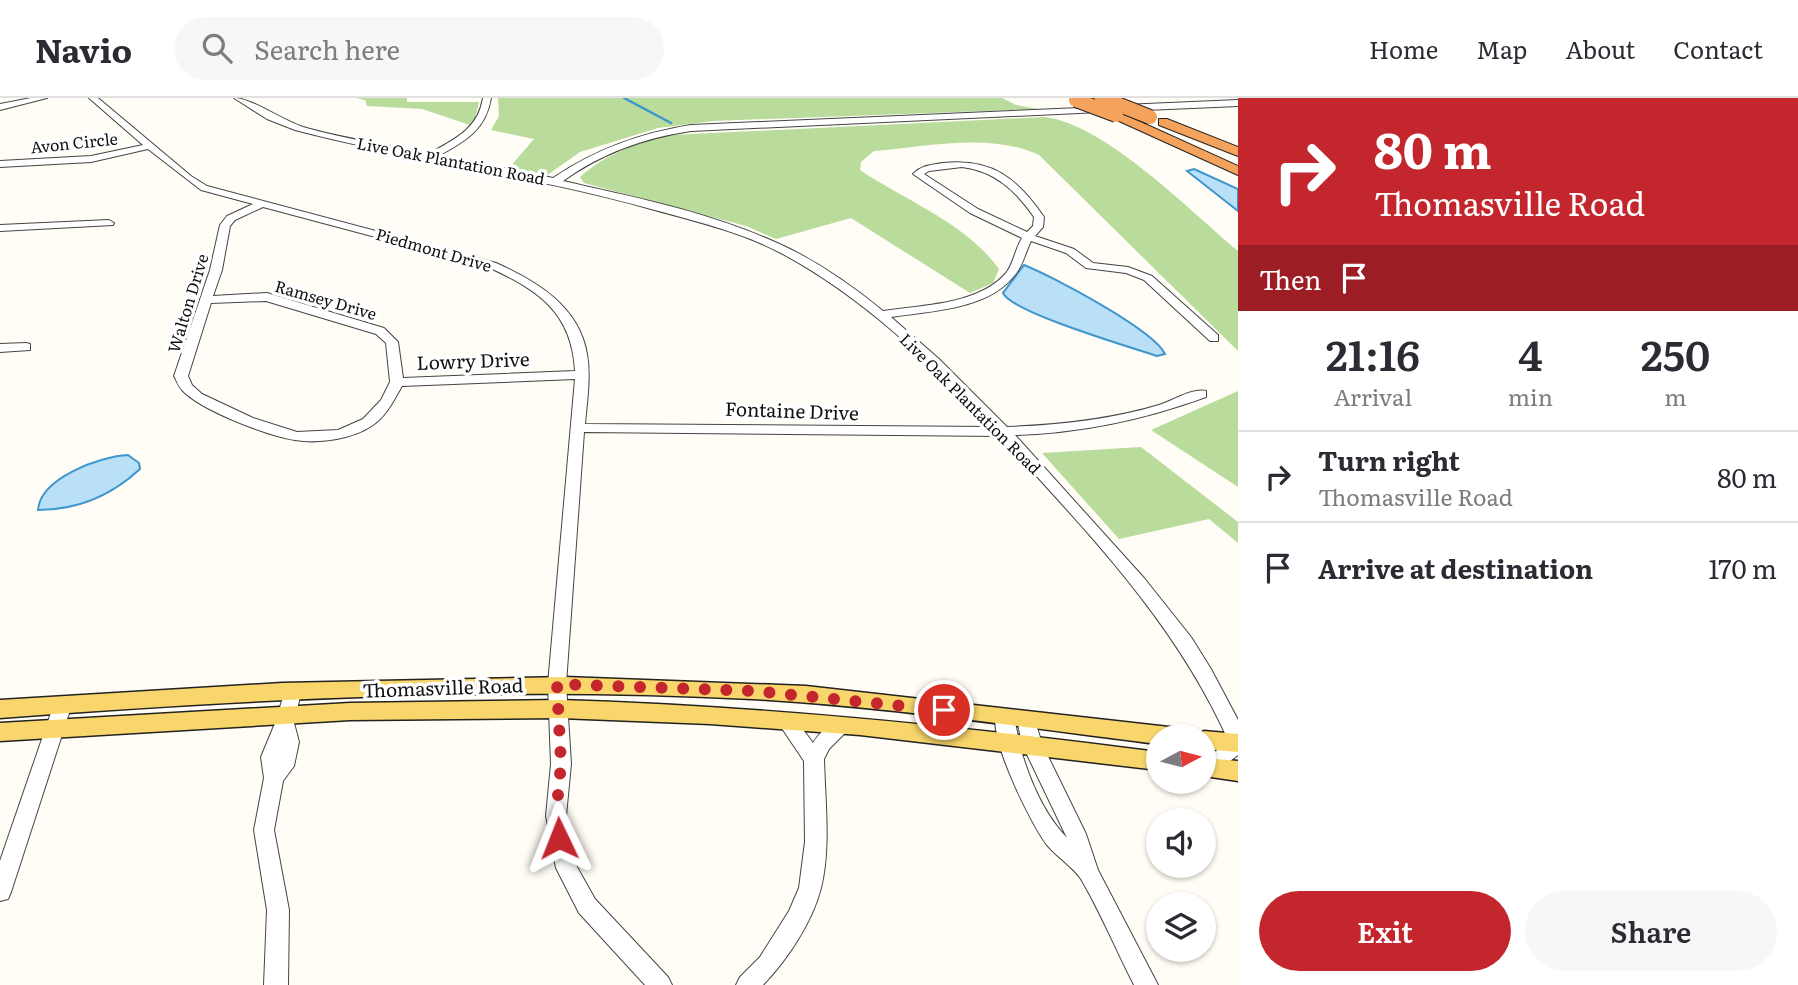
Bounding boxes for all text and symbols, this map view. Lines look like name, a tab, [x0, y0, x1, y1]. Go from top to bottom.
search box	[174, 17, 664, 80]
text: Navio	[35, 24, 132, 73]
icon: search	[198, 29, 236, 67]
text: Search here	[254, 29, 400, 68]
text: Home	[1369, 31, 1438, 66]
text: Map	[1476, 31, 1527, 66]
text: About	[1565, 31, 1635, 66]
text: Contact	[1673, 31, 1763, 66]
text: 80 m	[1374, 111, 1492, 184]
street label: Avon Circle	[29, 125, 119, 159]
icon: right	[1259, 126, 1350, 217]
street label: Live Oak Plantation Road	[355, 130, 547, 190]
text: Thomasville Road	[1374, 178, 1645, 226]
street label: Piedmont Drive	[373, 221, 495, 277]
street label: Walton Drive	[161, 250, 213, 356]
text: Then	[1259, 259, 1321, 298]
icon: arrive	[1335, 259, 1373, 297]
street label: Ramsey Drive	[272, 273, 380, 325]
text: 21:16	[1326, 322, 1420, 384]
text: 4	[1518, 322, 1543, 384]
text: 250	[1641, 322, 1710, 384]
street label: Live Oak Plantation Road	[895, 327, 1047, 479]
street label: Lowry Drive	[416, 344, 530, 376]
text: Arrival	[1334, 379, 1412, 413]
text: min	[1508, 379, 1553, 413]
text: m	[1664, 379, 1687, 413]
street label: Fontaine Drive	[725, 394, 860, 426]
text: Turn right	[1318, 440, 1460, 479]
text: 80 m	[1717, 457, 1777, 496]
icon: right	[1259, 458, 1297, 496]
text: Thomasville Road	[1318, 479, 1513, 513]
text: Arrive at destination	[1318, 548, 1593, 587]
text: 170 m	[1709, 548, 1777, 587]
icon: arrive	[1259, 549, 1297, 587]
street label: Thomasville Road	[362, 670, 524, 704]
pin	[914, 680, 974, 740]
icon: arrive	[925, 691, 963, 729]
north arrow	[1146, 724, 1216, 794]
map controls	[1146, 724, 1216, 962]
position arrow	[522, 801, 596, 875]
button: sound	[1146, 808, 1216, 878]
button: Exit	[1259, 891, 1511, 971]
button: Share	[1525, 891, 1777, 971]
button: layers	[1146, 892, 1216, 962]

